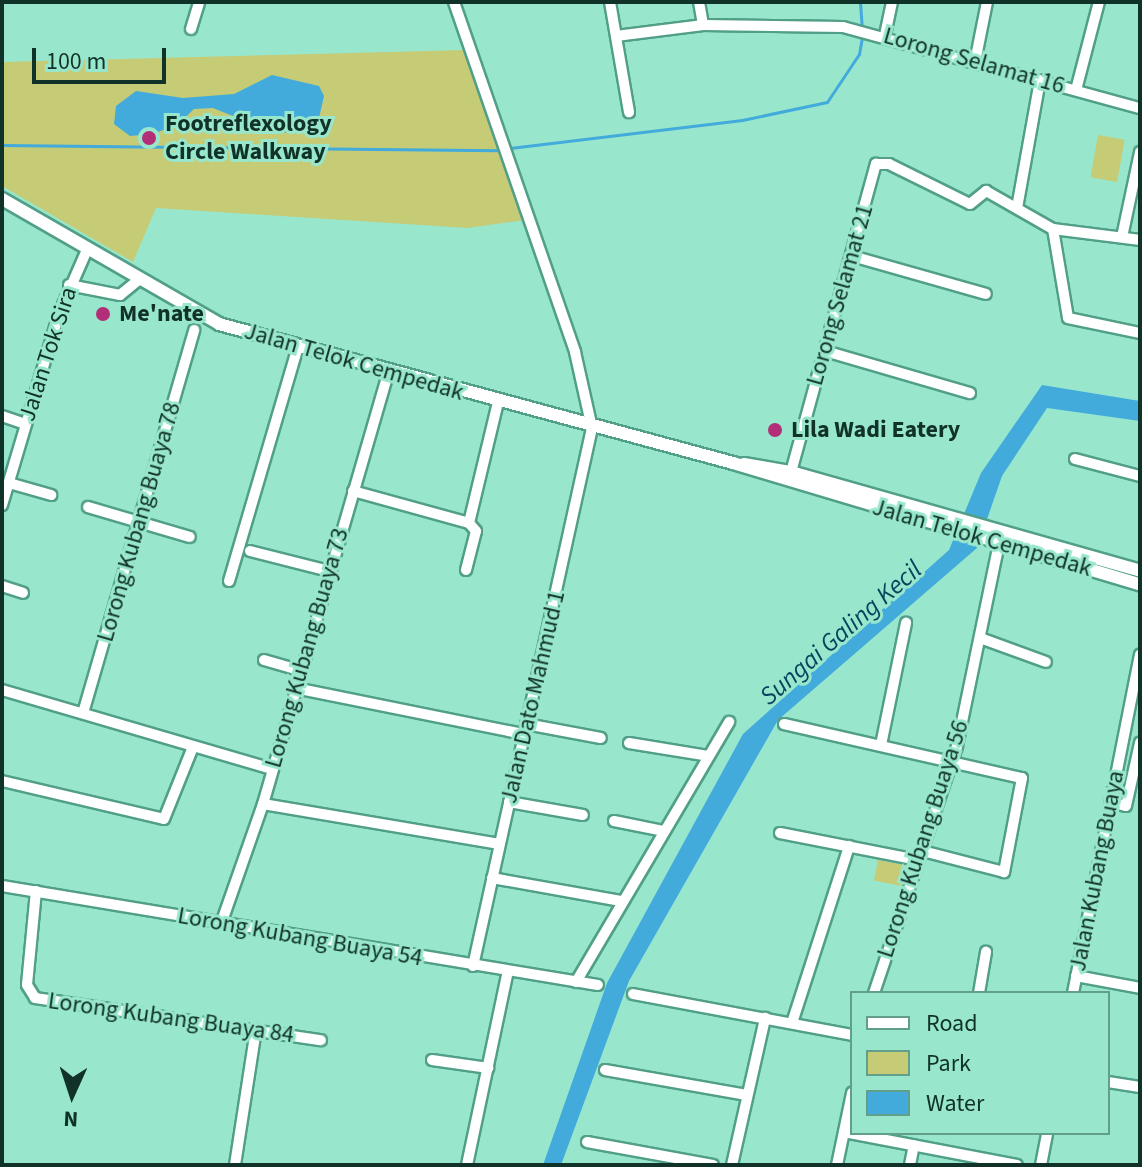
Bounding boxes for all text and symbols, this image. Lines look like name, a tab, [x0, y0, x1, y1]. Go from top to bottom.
street label: Lorong Selamat 16	[880, 21, 1068, 101]
scale bar	[36, 32, 170, 82]
text: 100 m	[46, 44, 106, 79]
place label: Footreflexology Circle Walkway	[165, 110, 332, 166]
marker: Footreflexology Circle Walkway	[140, 129, 158, 147]
street label: Lorong Selamat 21	[800, 201, 880, 389]
street label: Jalan Tok Sira	[13, 283, 83, 425]
place label: Me'nate	[119, 300, 204, 328]
marker: Me'nate	[94, 305, 112, 323]
street label: Jalan Telok Cempedak	[241, 317, 467, 407]
street label: Lorong Kubang Buaya 78	[91, 399, 187, 645]
place label: Lila Wadi Eatery	[791, 416, 960, 444]
marker: Lila Wadi Eatery	[766, 421, 784, 439]
street label: Jalan Telok Cempedak	[869, 493, 1095, 583]
street label: Lorong Kubang Buaya 73	[259, 525, 355, 771]
water label: Sungai Galing Kecil	[754, 554, 928, 712]
street label: Jalan Dato Mahmud 1	[495, 588, 571, 806]
street label: Lorong Kubang Buaya 56	[871, 717, 975, 961]
street label: Jalan Kubang Buaya	[1063, 768, 1131, 974]
street label: Lorong Kubang Buaya 54	[175, 901, 425, 973]
street label: Lorong Kubang Buaya 84	[46, 986, 296, 1050]
legend	[850, 991, 1110, 1135]
text: Road	[926, 1006, 978, 1041]
text: Park	[926, 1046, 971, 1081]
north arrow	[32, 1055, 112, 1135]
text: Water	[926, 1086, 984, 1121]
text: N	[63, 1103, 79, 1135]

